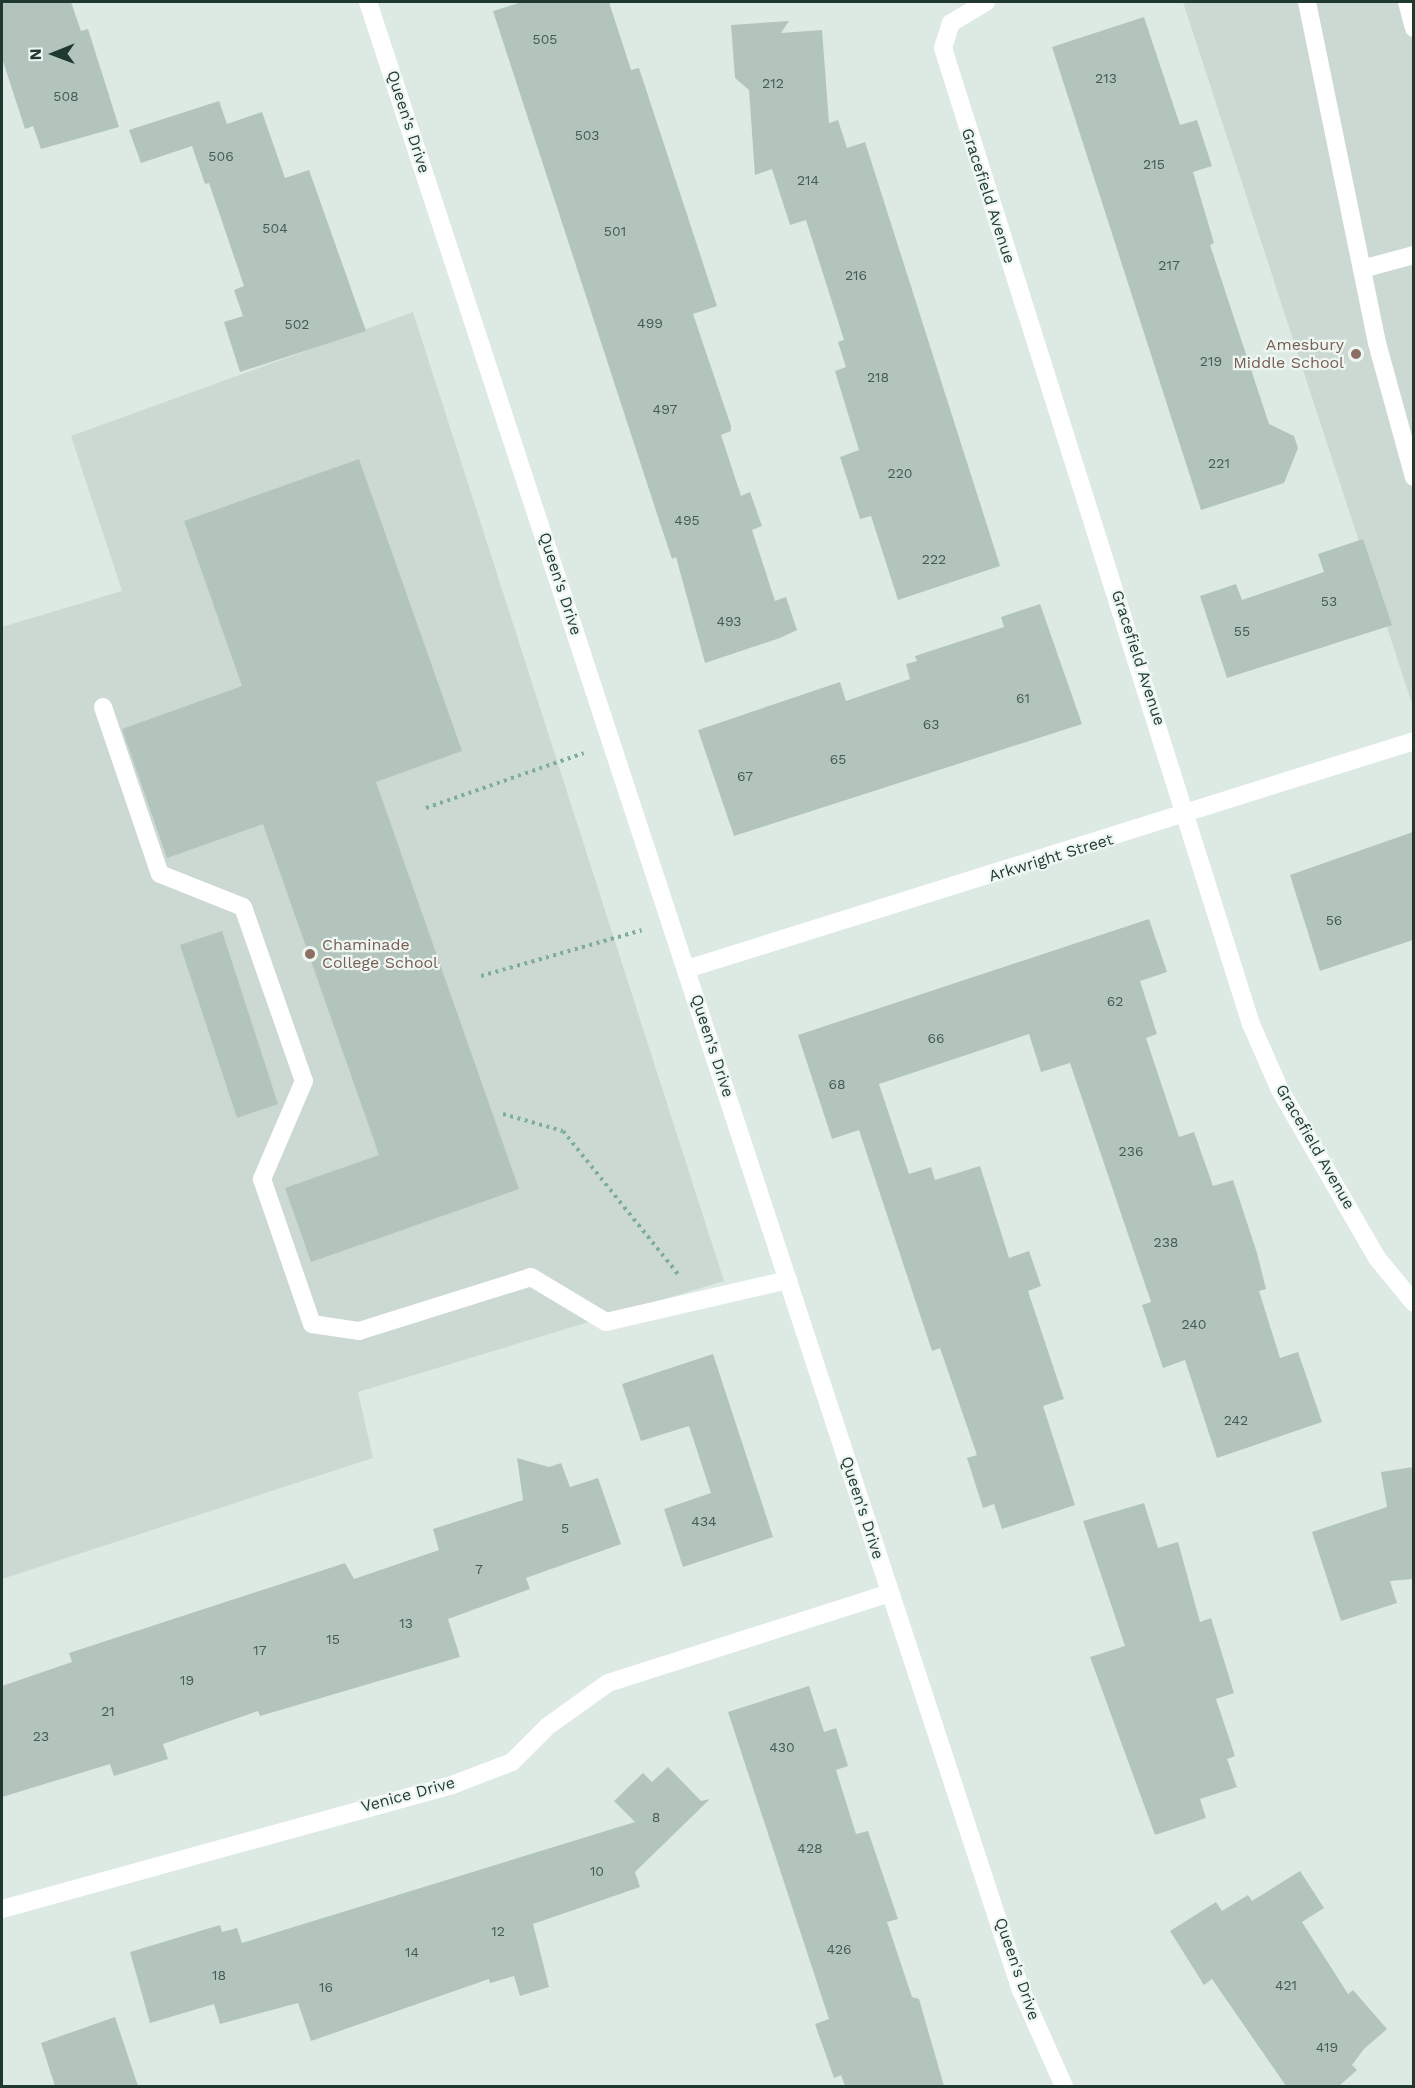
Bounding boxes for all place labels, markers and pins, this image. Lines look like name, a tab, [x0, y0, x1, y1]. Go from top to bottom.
place label: Amesbury Middle School	[1233, 335, 1344, 373]
marker: Amesbury Middle School	[1349, 347, 1363, 361]
place label: Chaminade College School	[322, 935, 438, 973]
marker: Chaminade College School	[303, 947, 317, 961]

